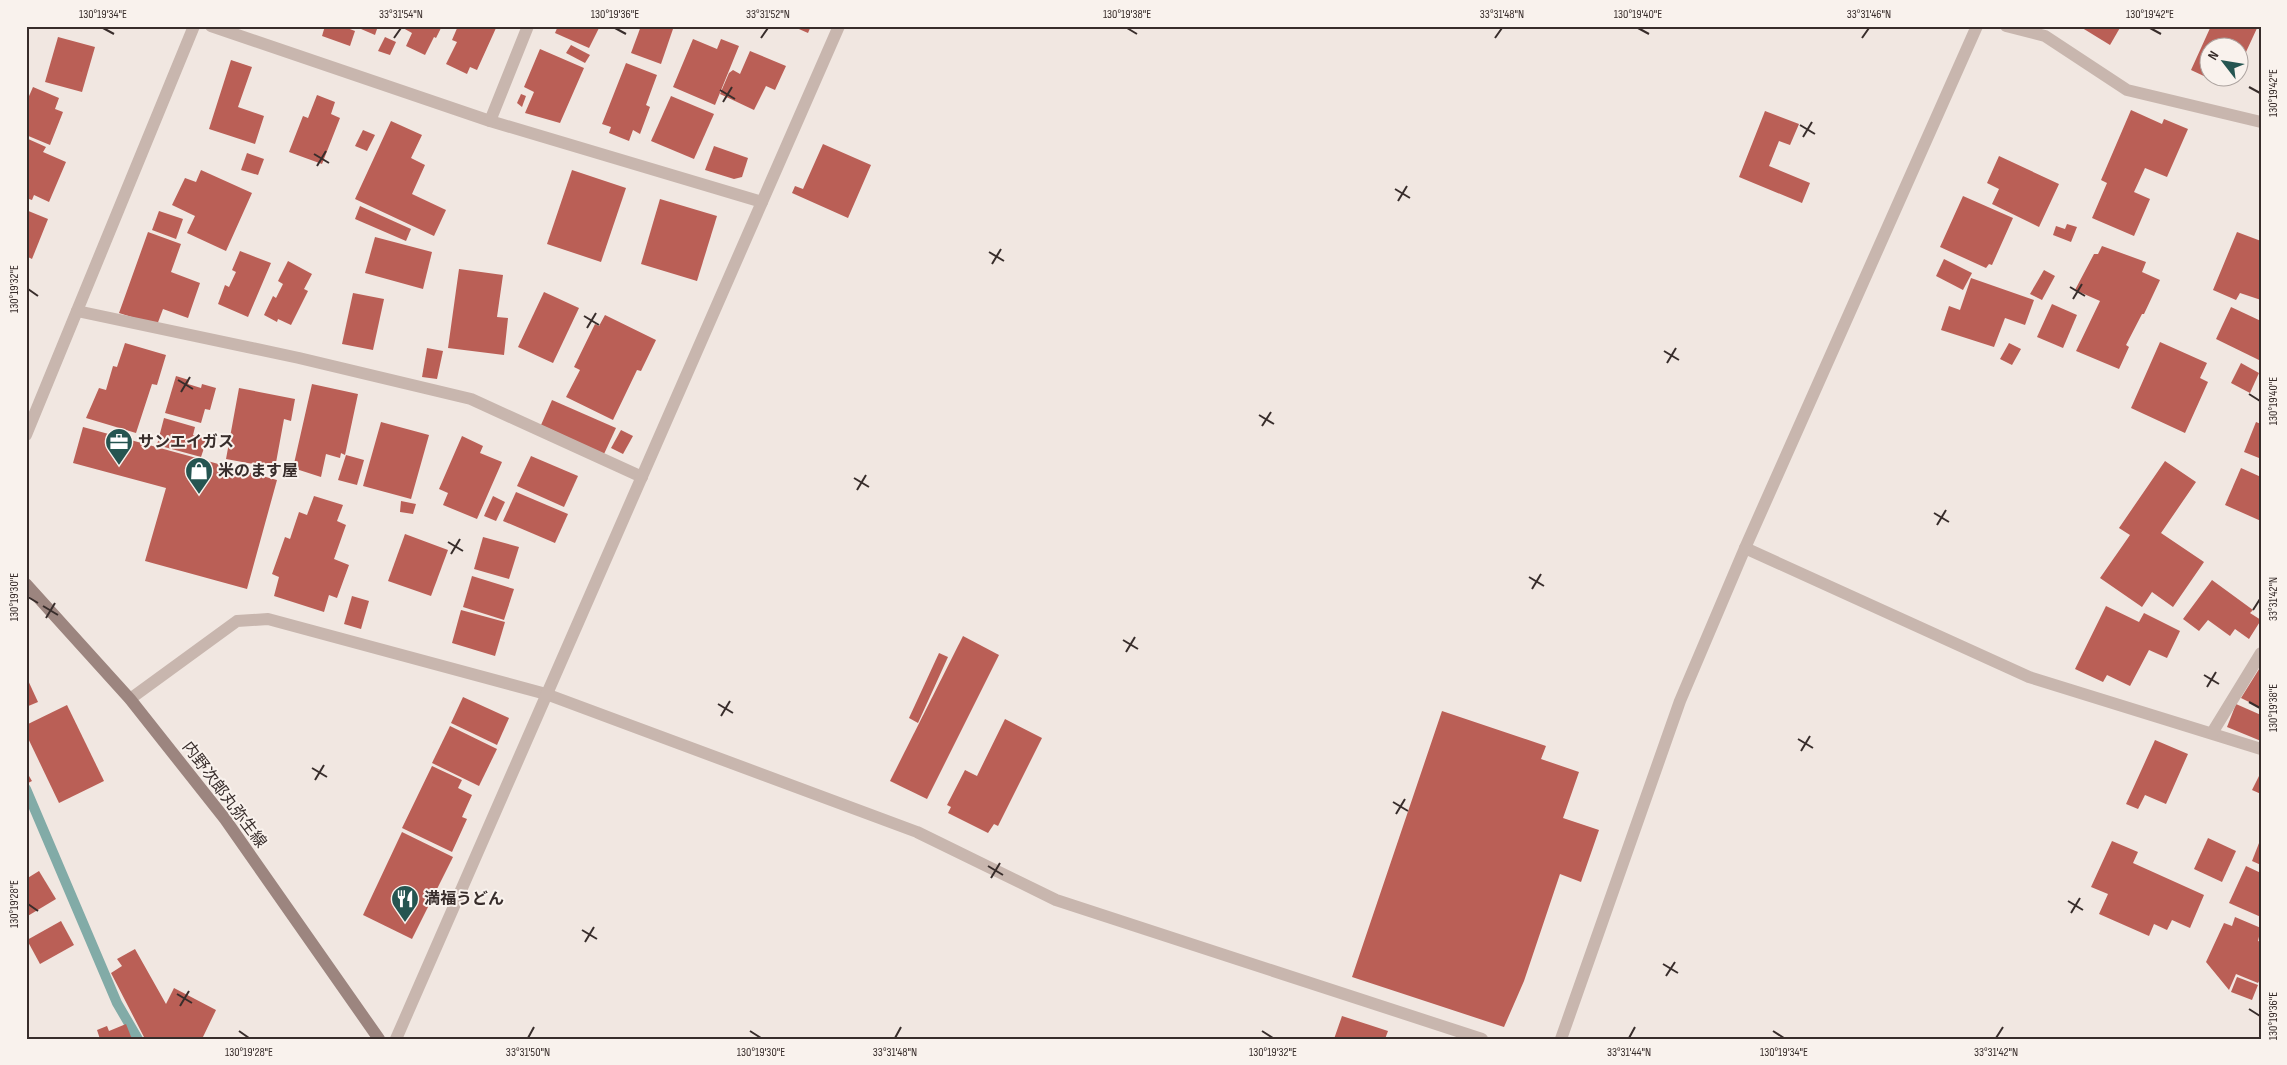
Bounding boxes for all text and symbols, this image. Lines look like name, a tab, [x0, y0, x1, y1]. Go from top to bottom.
text: 130°19'34"E	[79, 7, 127, 22]
text: 33°31'54"N	[379, 7, 423, 22]
text: 130°19'36"E	[591, 7, 639, 22]
text: 33°31'52"N	[746, 7, 790, 22]
text: 130°19'38"E	[1103, 7, 1151, 22]
text: 33°31'48"N	[1480, 7, 1524, 22]
text: 130°19'40"E	[1614, 7, 1662, 22]
text: 33°31'46"N	[1847, 7, 1891, 22]
text: 130°19'42"E	[2126, 7, 2174, 22]
north arrow	[2200, 38, 2250, 88]
text: N	[2204, 48, 2222, 63]
text: 130°19'42"E	[2266, 69, 2281, 117]
text: 130°19'32"E	[7, 265, 22, 313]
text: 130°19'40"E	[2266, 377, 2281, 425]
office icon: サンエイガス	[104, 427, 134, 466]
place label: サンエイガス	[138, 433, 234, 452]
shop icon: 米のます屋	[184, 456, 214, 495]
place label: 米のます屋	[218, 462, 298, 481]
text: 130°19'30"E	[7, 573, 22, 621]
text: 33°31'42"N	[2266, 577, 2281, 621]
text: 130°19'38"E	[2266, 684, 2281, 732]
street label: 内野次郎丸弥生線	[178, 738, 270, 852]
text: 130°19'28"E	[7, 880, 22, 928]
restaurant icon: 満福うどん	[390, 884, 420, 923]
place label: 満福うどん	[424, 890, 504, 909]
text: 130°19'36"E	[2266, 992, 2281, 1040]
text: 130°19'28"E	[225, 1045, 273, 1060]
text: 33°31'50"N	[506, 1045, 550, 1060]
text: 130°19'30"E	[737, 1045, 785, 1060]
text: 33°31'48"N	[873, 1045, 917, 1060]
text: 130°19'32"E	[1249, 1045, 1297, 1060]
text: 33°31'44"N	[1607, 1045, 1651, 1060]
text: 130°19'34"E	[1760, 1045, 1808, 1060]
text: 33°31'42"N	[1974, 1045, 2018, 1060]

